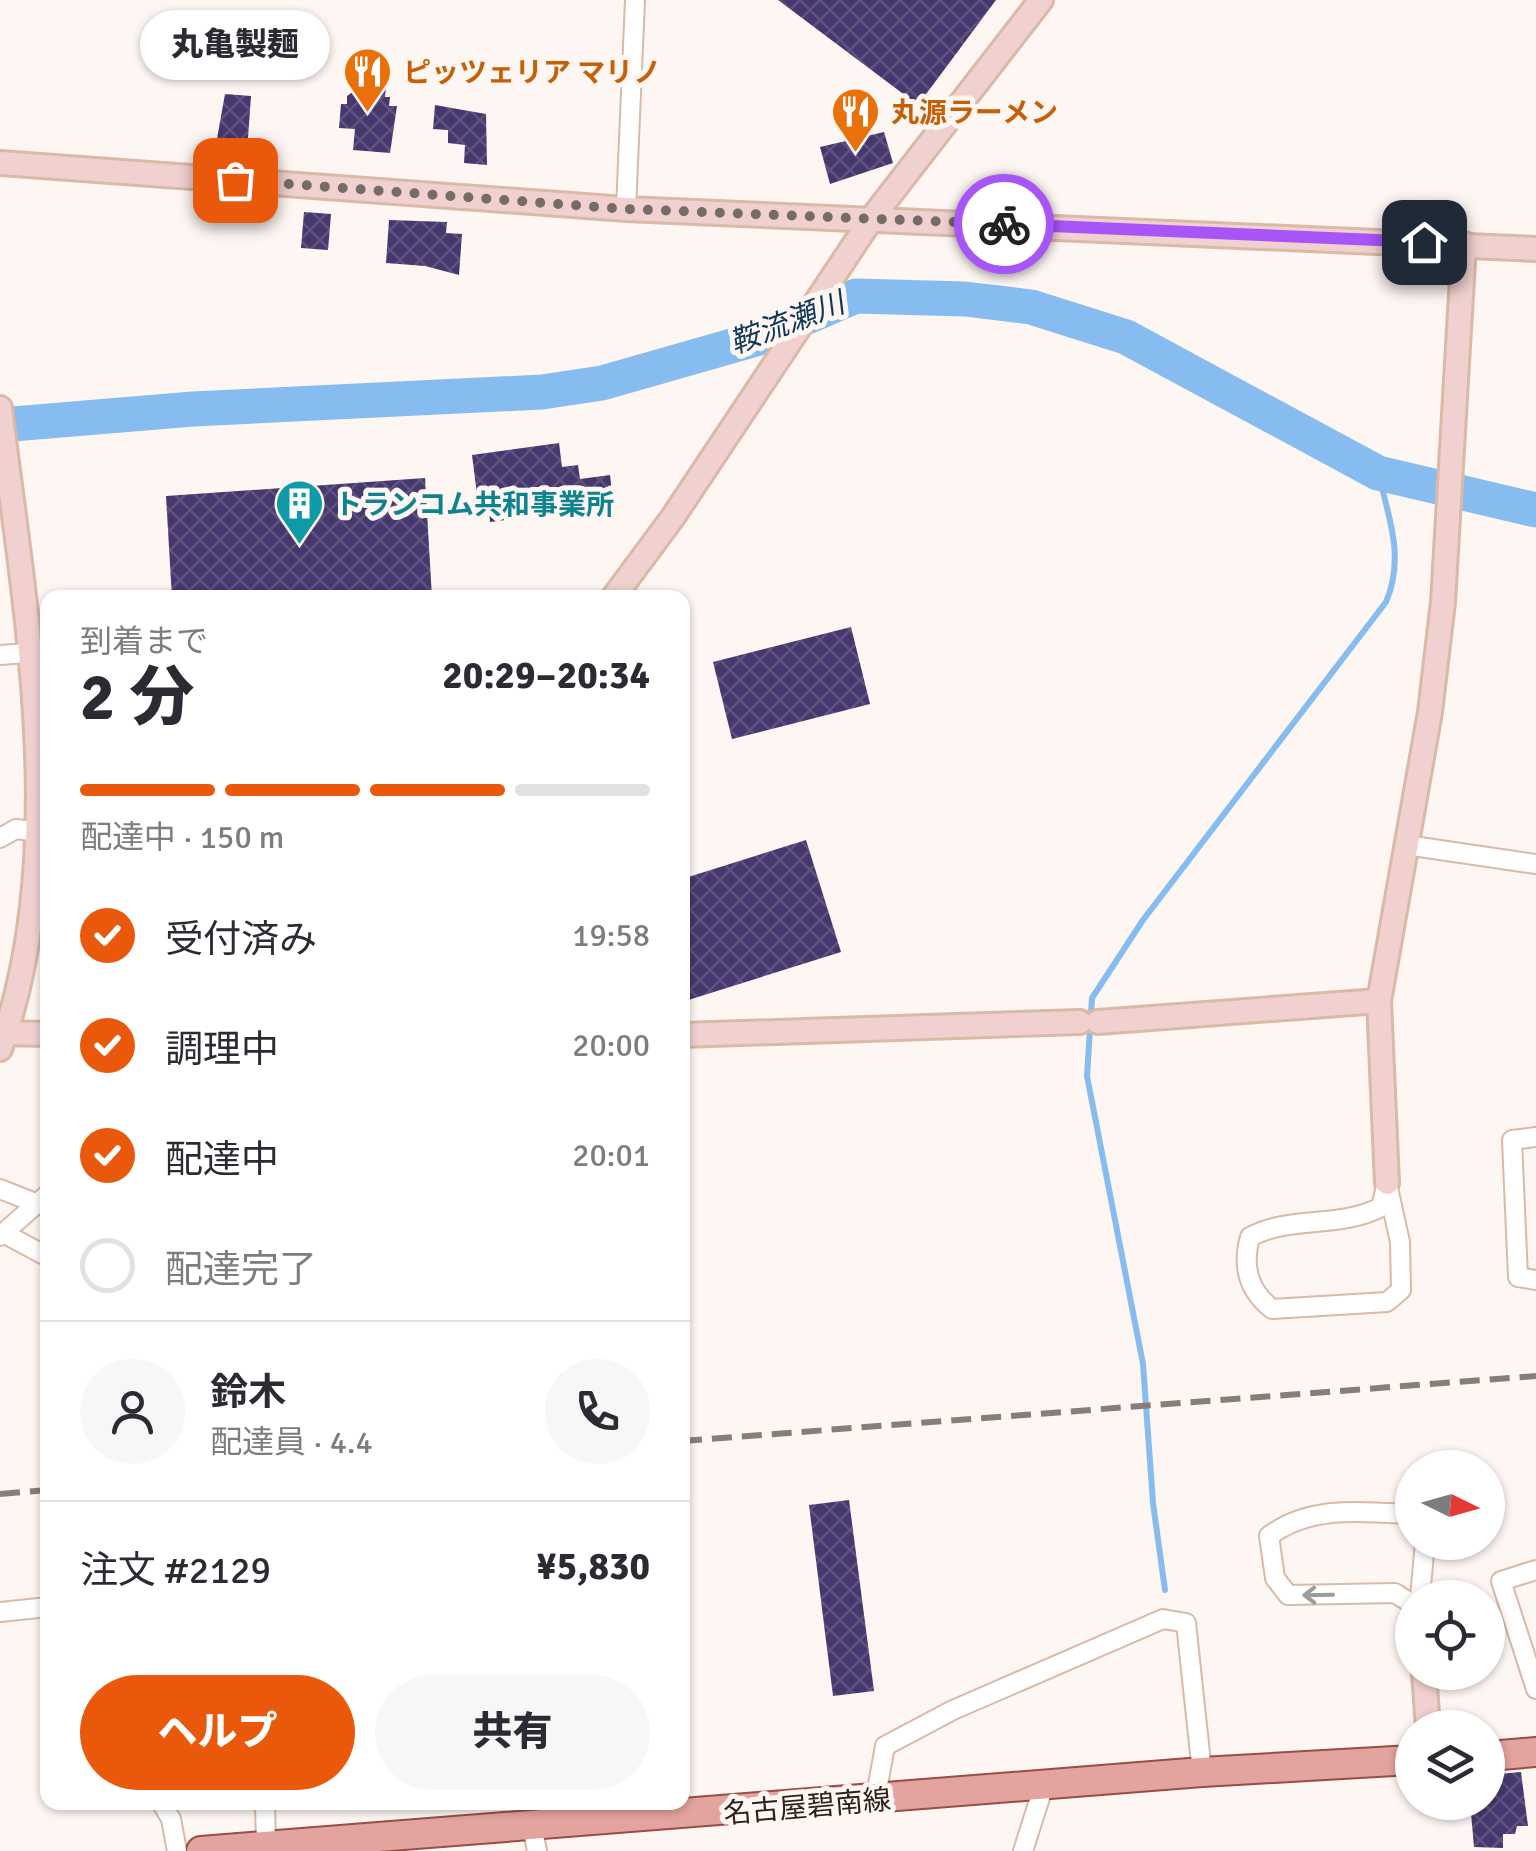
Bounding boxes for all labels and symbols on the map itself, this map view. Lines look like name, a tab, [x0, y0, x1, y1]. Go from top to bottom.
callout: 丸亀製麺	[140, 10, 330, 80]
restaurant icon: ピッツェリア マリノ	[342, 46, 394, 114]
place label: ピッツェリア マリノ	[403, 56, 661, 90]
restaurant icon: 丸源ラーメン	[830, 86, 882, 154]
place label: 丸源ラーメン	[891, 96, 1058, 130]
pin	[193, 138, 278, 223]
courier	[954, 174, 1054, 274]
pin	[1382, 200, 1467, 285]
water label: 鞍流瀬川	[725, 284, 853, 362]
building icon: トランコム共和事業所	[273, 478, 325, 546]
place label: トランコム共和事業所	[334, 488, 614, 522]
north arrow	[1395, 1450, 1505, 1560]
one-way arrow	[1302, 1585, 1334, 1604]
street label: 名古屋碧南線	[722, 1783, 892, 1831]

